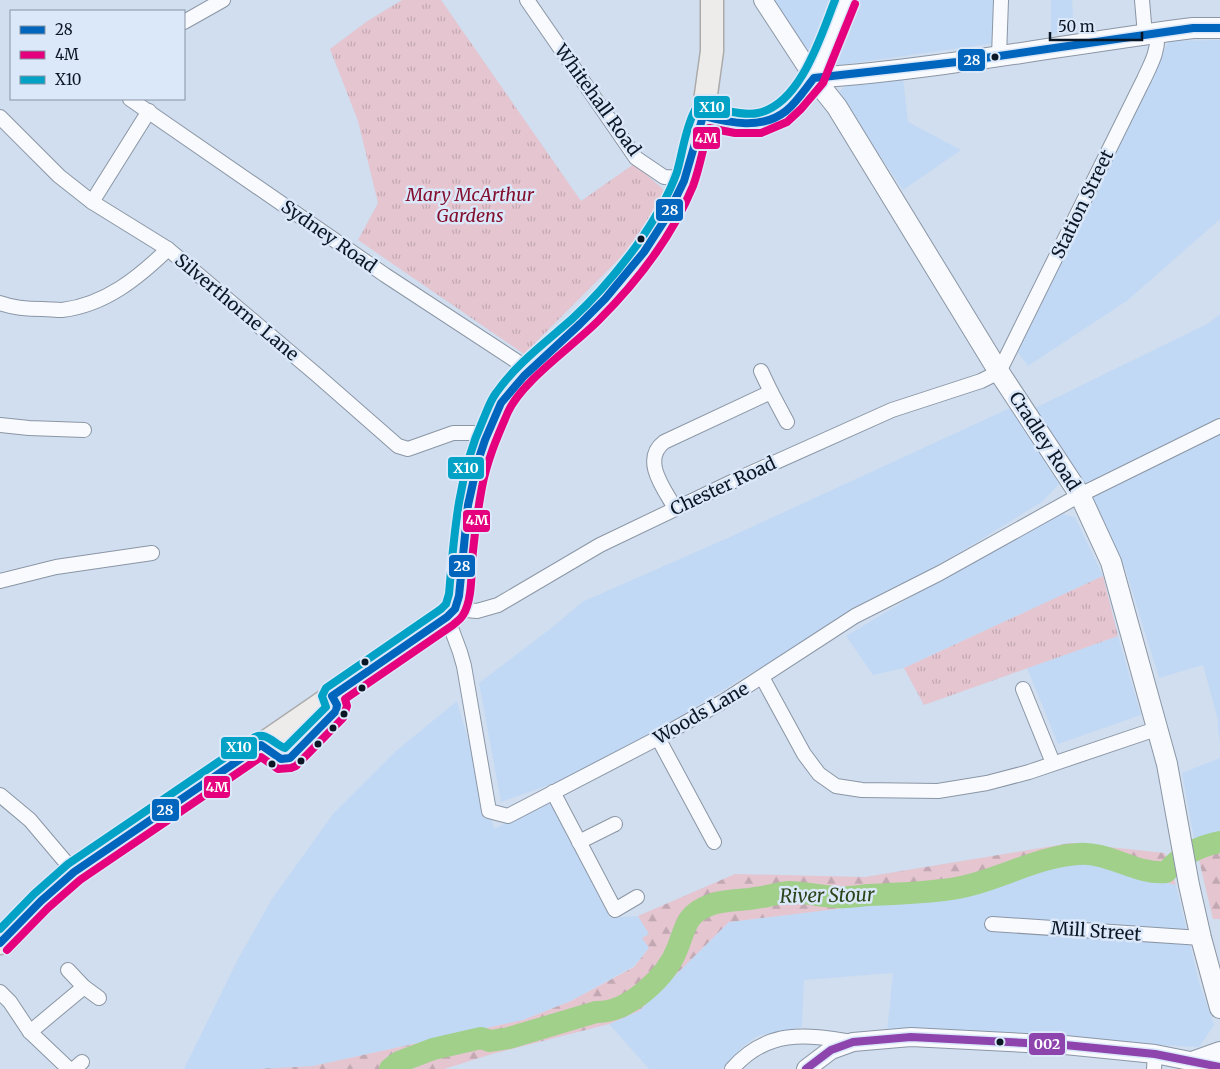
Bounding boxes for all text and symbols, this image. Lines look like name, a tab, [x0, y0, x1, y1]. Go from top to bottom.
legend	[10, 10, 185, 100]
scale bar	[1050, 10, 1142, 42]
text: 50 m	[1058, 17, 1095, 36]
text: 28	[55, 20, 73, 39]
street label: Whitehall Road	[549, 39, 646, 160]
text: 4M	[55, 45, 79, 64]
line badge: 28	[957, 48, 986, 72]
text: 28	[964, 51, 981, 69]
unlabelled marker	[990, 52, 1000, 62]
text: X10	[55, 70, 82, 89]
line badge: X10	[693, 95, 731, 119]
text: X10	[699, 98, 725, 116]
line badge: 4M	[692, 126, 721, 150]
text: 4M	[694, 129, 718, 147]
street label: Station Street	[1046, 146, 1118, 262]
park label: Mary McArthur Gardens	[405, 183, 535, 227]
street label: Sydney Road	[277, 195, 381, 277]
line badge: 28	[655, 198, 684, 222]
text: 28	[662, 201, 679, 219]
unlabelled marker	[636, 234, 646, 244]
street label: Silverthorne Lane	[170, 248, 304, 366]
street label: Cradley Road	[1004, 387, 1086, 495]
street label: Chester Road	[666, 451, 780, 521]
line badge: X10	[447, 456, 485, 480]
text: X10	[453, 459, 479, 477]
line badge: 4M	[462, 509, 491, 533]
text: 4M	[465, 511, 489, 529]
line badge: 28	[448, 554, 476, 578]
text: 28	[454, 557, 471, 575]
unlabelled marker	[360, 657, 370, 667]
street label: Woods Lane	[649, 677, 753, 750]
unlabelled marker	[357, 683, 367, 693]
unlabelled marker	[339, 709, 349, 719]
unlabelled marker	[328, 723, 338, 733]
line badge: X10	[220, 736, 258, 760]
text: X10	[226, 738, 252, 756]
unlabelled marker	[313, 739, 323, 749]
unlabelled marker	[296, 756, 306, 766]
unlabelled marker	[267, 759, 277, 769]
line badge: 4M	[203, 775, 231, 799]
text: 4M	[205, 778, 229, 796]
line badge: 28	[151, 798, 180, 822]
text: 28	[157, 801, 174, 819]
water label: River Stour	[779, 882, 875, 908]
street label: Mill Street	[1050, 916, 1142, 946]
line badge: 002	[1028, 1032, 1066, 1056]
text: 002	[1034, 1035, 1060, 1053]
unlabelled marker	[995, 1037, 1005, 1047]

